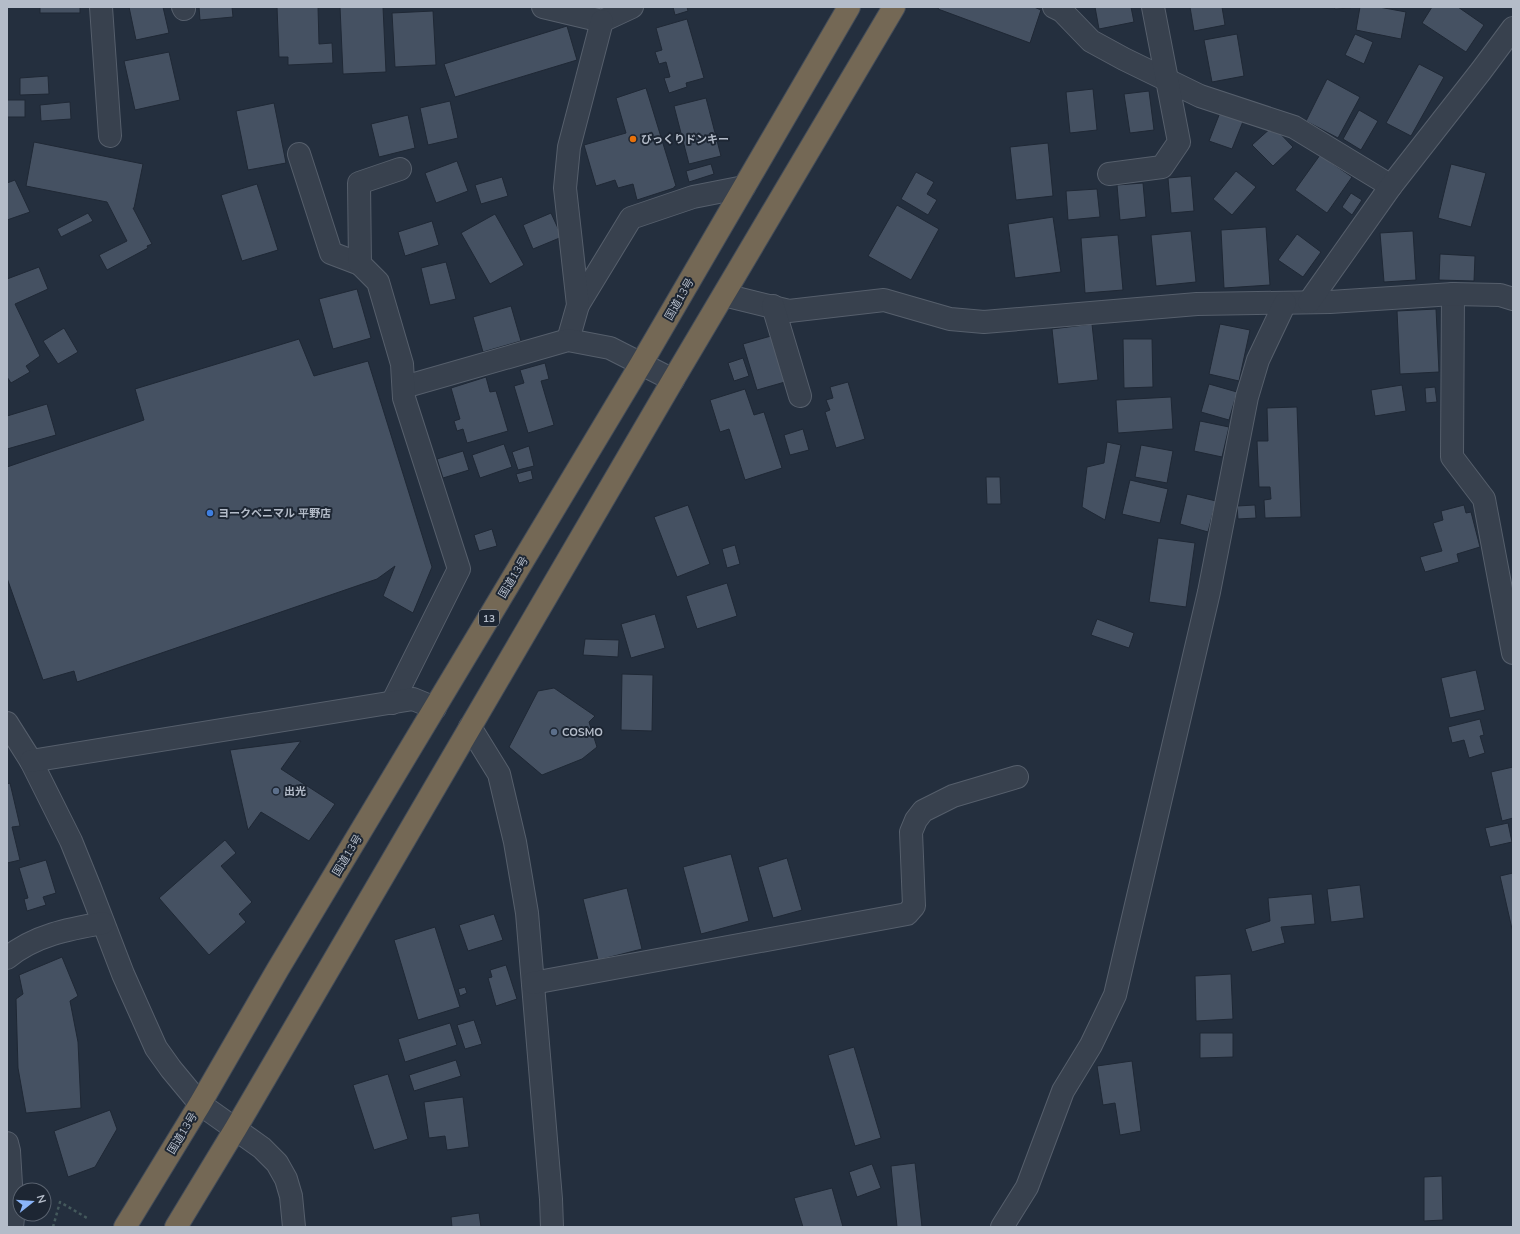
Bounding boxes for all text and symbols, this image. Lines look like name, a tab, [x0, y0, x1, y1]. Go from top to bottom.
place label: びっくりドンキー	[641, 132, 729, 147]
marker: びっくりドンキー	[628, 134, 638, 144]
street label: 国道13号	[661, 275, 697, 323]
place label: ヨークベニマル 平野店	[218, 506, 331, 521]
marker: ヨークベニマル 平野店	[205, 508, 215, 518]
street label: 国道13号	[495, 554, 532, 601]
road number: 13	[479, 610, 499, 626]
place label: COSMO	[562, 725, 603, 740]
marker: COSMO	[549, 727, 559, 737]
place label: 出光	[284, 784, 306, 799]
marker: 出光	[271, 786, 281, 796]
street label: 国道13号	[329, 832, 366, 879]
street label: 国道13号	[164, 1110, 201, 1157]
north arrow	[12, 1182, 52, 1222]
text: N	[33, 1193, 49, 1205]

